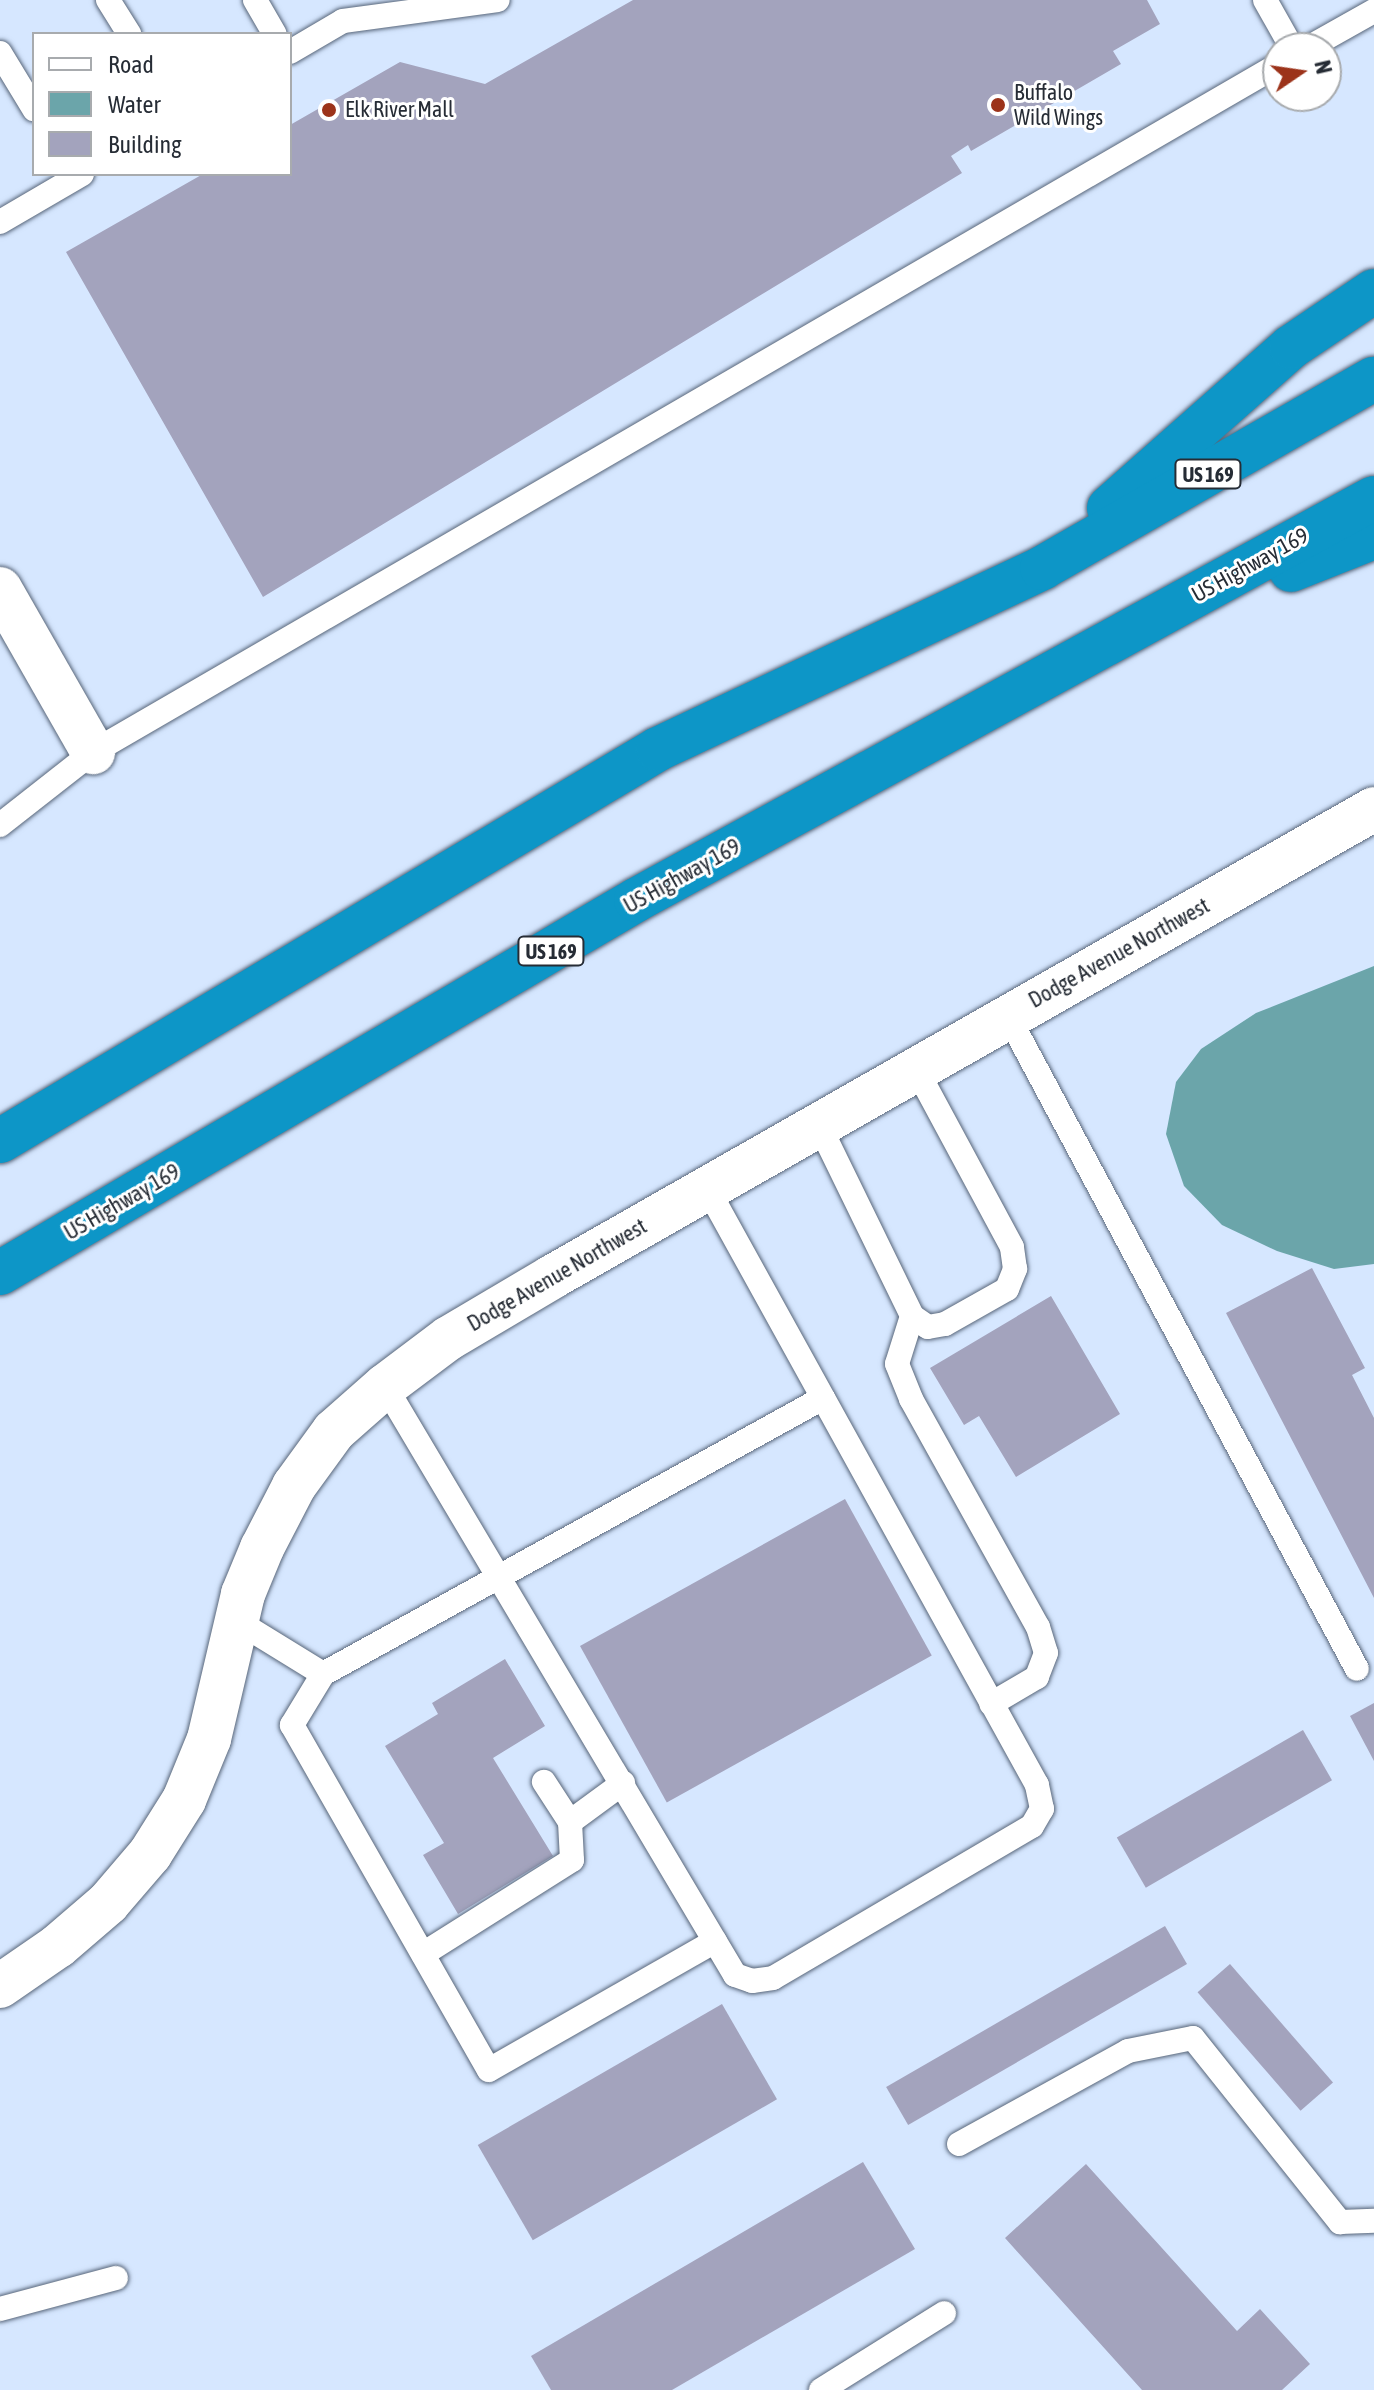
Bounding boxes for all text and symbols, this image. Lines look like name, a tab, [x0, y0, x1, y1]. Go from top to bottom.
legend	[32, 32, 292, 176]
north arrow	[1262, 32, 1342, 112]
text: Road	[108, 51, 154, 78]
text: N	[1309, 58, 1338, 76]
place label: Buffalo Wild Wings	[1014, 79, 1103, 130]
text: Water	[108, 91, 161, 118]
marker: Buffalo Wild Wings	[989, 96, 1007, 114]
place label: Elk River Mall	[345, 97, 454, 123]
marker: Elk River Mall	[320, 101, 338, 119]
text: Building	[108, 131, 181, 158]
road number: US 169	[1174, 458, 1242, 490]
street label: US Highway 169	[1187, 522, 1313, 608]
street label: US Highway 169	[619, 833, 745, 919]
street label: Dodge Avenue Northwest	[1024, 892, 1214, 1014]
road number: US 169	[517, 935, 585, 967]
street label: US Highway 169	[59, 1158, 185, 1246]
street label: Dodge Avenue Northwest	[463, 1213, 651, 1337]

